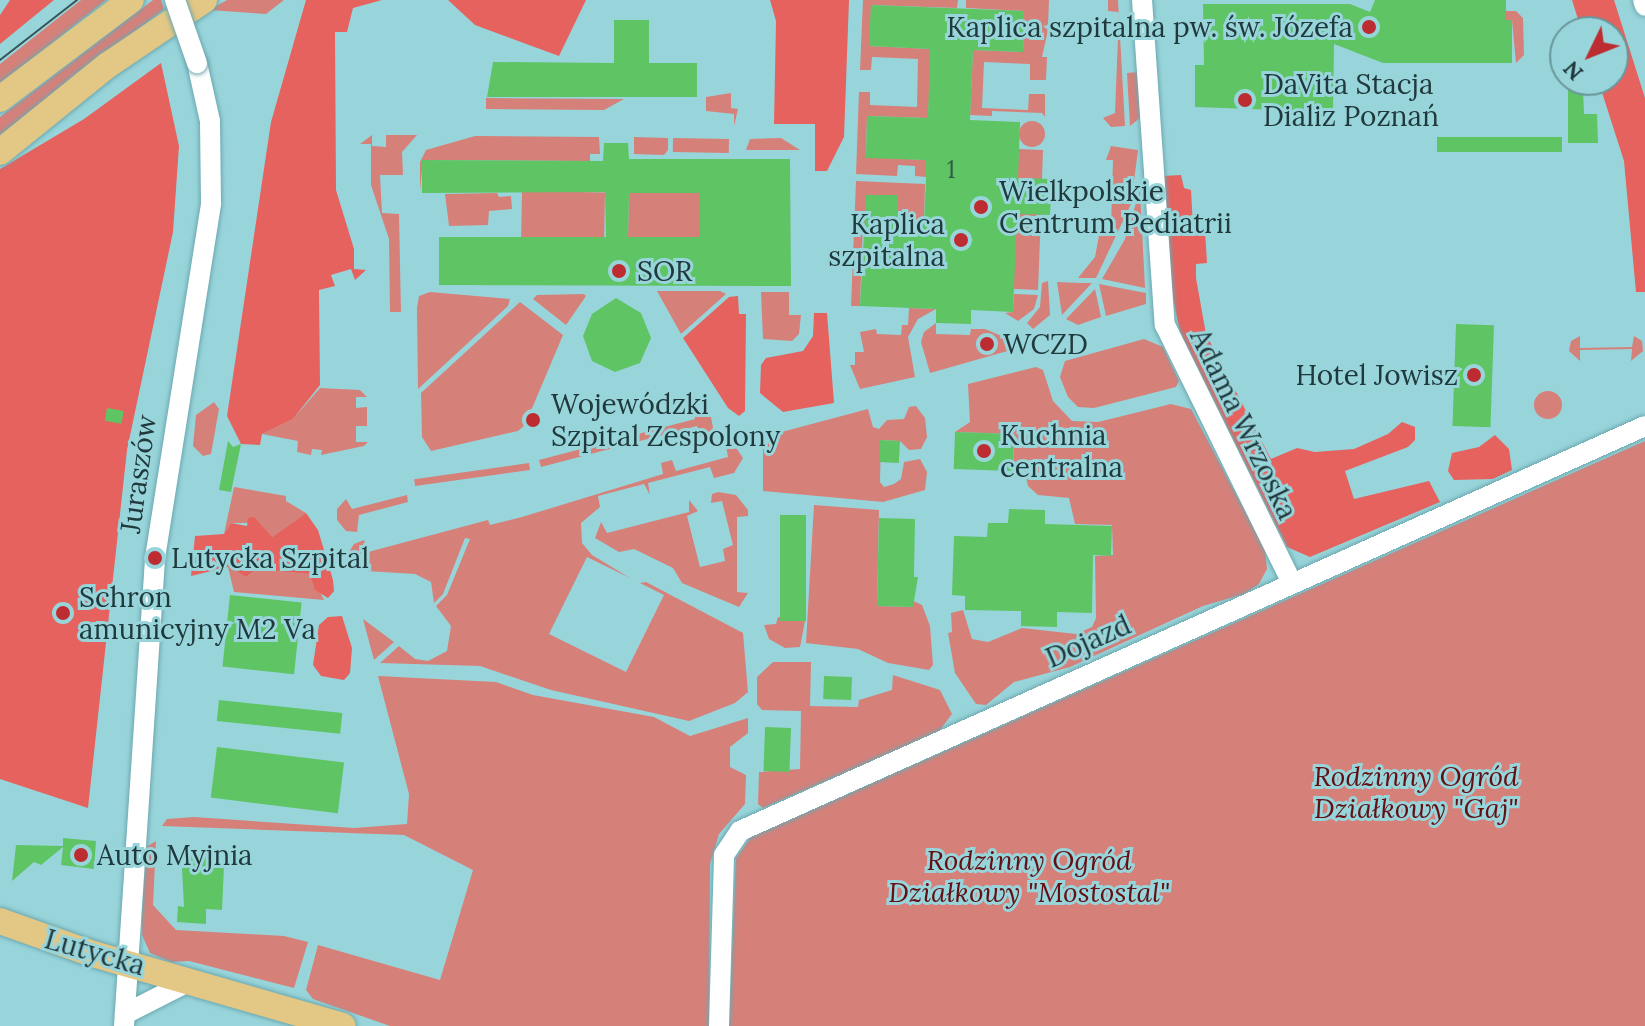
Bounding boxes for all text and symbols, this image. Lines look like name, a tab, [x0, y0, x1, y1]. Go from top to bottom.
place label: Kaplica szpitalna pw. św. Józefa	[947, 10, 1353, 44]
north arrow	[1549, 16, 1629, 96]
marker: Kaplica szpitalna pw. św. Józefa	[1360, 18, 1378, 36]
text: N	[1557, 55, 1589, 87]
place label: DaVita Stacja Dializ Poznań	[1263, 67, 1439, 133]
marker: DaVita Stacja Dializ Poznań	[1234, 89, 1256, 111]
house number: 1	[947, 156, 955, 184]
place label: Wielkpolskie Centrum Pediatrii	[999, 174, 1232, 240]
marker: Wielkpolskie Centrum Pediatrii	[970, 196, 992, 218]
place label: Kaplica szpitalna	[828, 207, 945, 273]
marker: Kaplica szpitalna	[952, 231, 970, 249]
place label: SOR	[637, 254, 692, 288]
marker: SOR	[608, 260, 630, 282]
street label: Adama Wrzoska	[1183, 323, 1305, 525]
place label: WCZD	[1003, 327, 1088, 361]
marker: WCZD	[978, 335, 996, 353]
place label: Hotel Jowisz	[1295, 358, 1458, 392]
marker: Hotel Jowisz	[1465, 366, 1483, 384]
place label: Wojewódzki Szpital Zespolony	[551, 387, 780, 453]
marker: Wojewódzki Szpital Zespolony	[522, 409, 544, 431]
street label: Juraszów	[113, 413, 163, 535]
place label: Kuchnia centralna	[1000, 418, 1123, 484]
marker: Kuchnia centralna	[975, 442, 993, 460]
place label: Lutycka Szpital	[171, 541, 369, 575]
marker: Lutycka Szpital	[146, 549, 164, 567]
place label: Schron amunicyjny M2 Va	[79, 580, 316, 646]
marker: Schron amunicyjny M2 Va	[54, 604, 72, 622]
street label: Dojazd	[1040, 607, 1136, 675]
park label: Rodzinny Ogród Działkowy "Gaj"	[1313, 759, 1519, 825]
place label: Auto Myjnia	[97, 838, 253, 872]
park label: Rodzinny Ogród Działkowy "Mostostal"	[888, 843, 1170, 909]
marker: Auto Myjnia	[72, 846, 90, 864]
street label: Lutycka	[41, 922, 149, 982]

